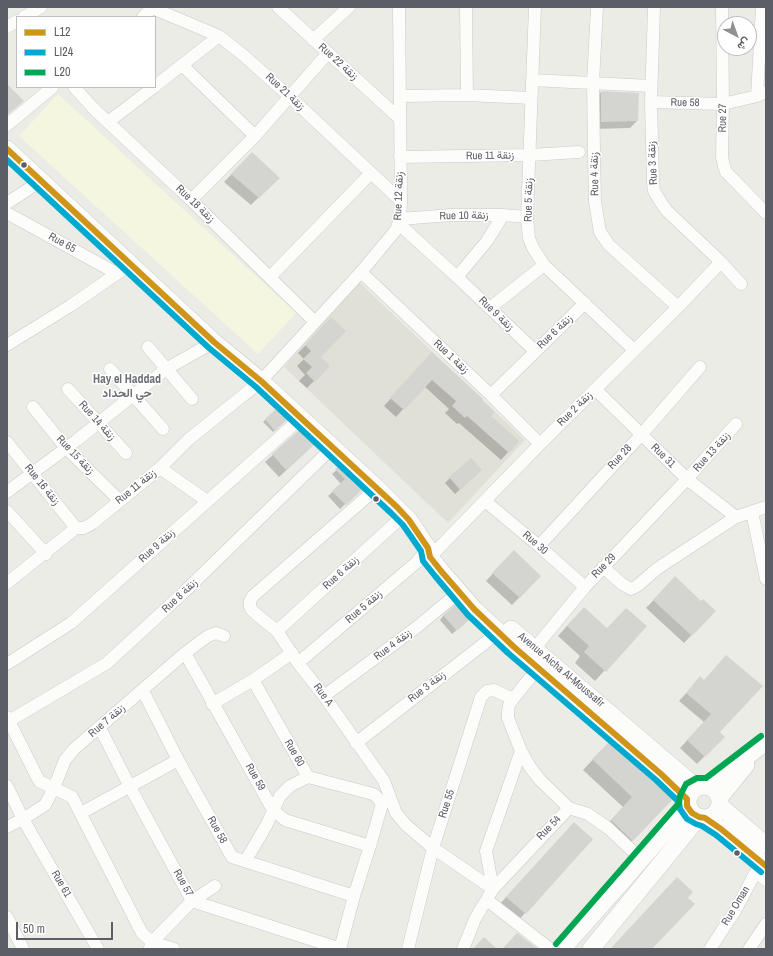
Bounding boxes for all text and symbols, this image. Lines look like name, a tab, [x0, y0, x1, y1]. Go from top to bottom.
legend	[16, 16, 156, 88]
north arrow	[717, 16, 757, 56]
text: L12	[54, 24, 70, 40]
text: ش	[735, 35, 754, 54]
street label: Rue 22 زنقة	[315, 41, 361, 83]
text: LI24	[54, 44, 73, 60]
text: L20	[54, 64, 70, 80]
street label: Rue 21 زنقة	[263, 70, 307, 114]
street label: Rue 58	[670, 96, 700, 110]
street label: Rue 27	[716, 103, 730, 133]
street label: Rue 3 زنقة	[645, 141, 661, 185]
street label: Rue 11 زنقة	[466, 149, 514, 163]
street label: Rue 4 زنقة	[588, 152, 602, 196]
unlabelled marker	[19, 160, 29, 170]
street label: Rue 12 زنقة	[392, 171, 406, 221]
street label: Rue 5 زنقة	[522, 178, 536, 222]
street label: Rue 18 زنقة	[173, 182, 217, 226]
street label: Rue 10 زنقة	[439, 209, 489, 223]
street label: Rue 65	[46, 230, 78, 256]
street label: Rue 9 زنقة	[476, 294, 516, 334]
street label: Rue 6 زنقة	[535, 312, 575, 352]
street label: Rue 1 زنقة	[430, 337, 472, 377]
district label: Hay el Haddad حي الحداد	[93, 373, 161, 401]
street label: Rue 2 زنقة	[555, 389, 595, 429]
street label: Rue 14 زنقة	[76, 398, 118, 444]
street label: Rue 13 زنقة	[691, 429, 733, 475]
street label: Rue 15 زنقة	[53, 433, 97, 477]
street label: Rue 31	[648, 441, 678, 471]
street label: Rue 28	[605, 442, 635, 472]
street label: Rue 16 زنقة	[21, 462, 63, 508]
street label: Rue 11 زنقة	[113, 467, 159, 507]
unlabelled marker	[371, 494, 381, 504]
street label: Rue 9 زنقة	[136, 526, 178, 566]
street label: Rue 30	[520, 528, 550, 558]
street label: Rue 29	[589, 551, 619, 581]
street label: Rue 6 زنقة	[320, 553, 362, 593]
street label: Rue 8 زنقة	[159, 576, 201, 616]
street label: Rue 5 زنقة	[343, 588, 385, 626]
street label: Rue 4 زنقة	[371, 627, 415, 663]
street label: Avenue Aicha Al-Moussafir	[515, 630, 607, 710]
street label: Rue 3 زنقة	[406, 668, 448, 706]
street label: Rue A	[310, 681, 336, 709]
street label: Rue 7 زنقة	[86, 702, 128, 740]
street label: Rue 60	[281, 737, 307, 769]
street label: Rue 59	[242, 761, 268, 793]
street label: Rue 55	[436, 788, 458, 820]
street label: Rue 54	[534, 813, 564, 843]
street label: Rue 58	[204, 814, 230, 846]
unlabelled marker	[732, 848, 742, 858]
street label: Rue 57	[170, 867, 196, 899]
street label: Rue 61	[48, 868, 74, 900]
street label: Rue Oman	[719, 884, 753, 928]
scale bar	[18, 914, 115, 940]
text: 50 m	[23, 921, 45, 937]

